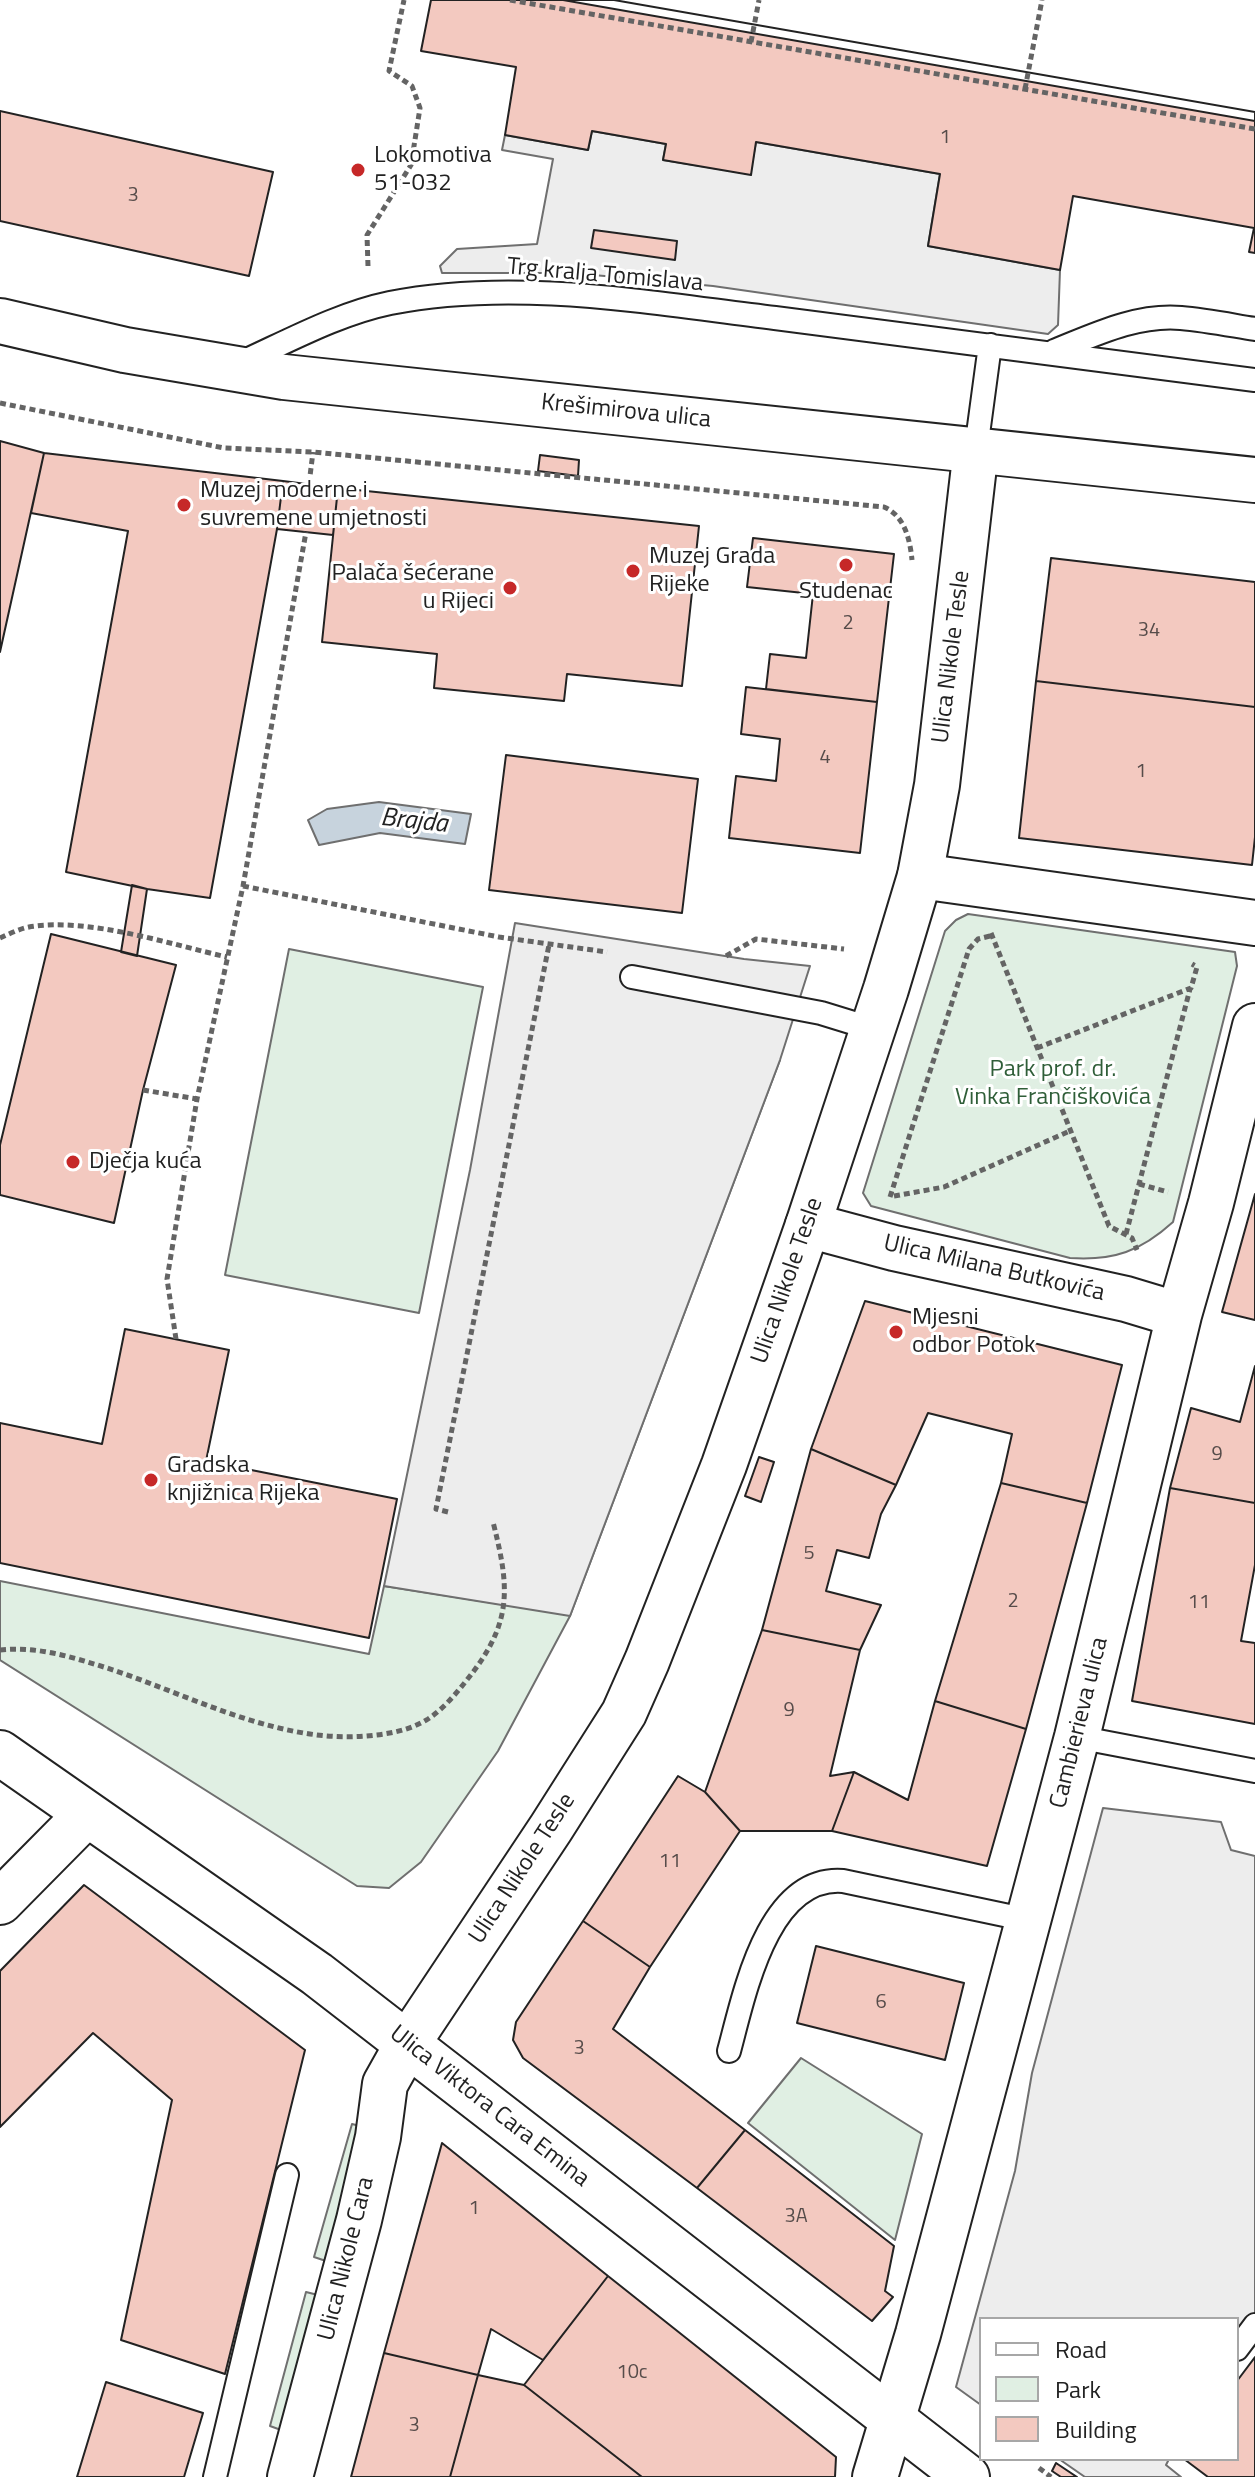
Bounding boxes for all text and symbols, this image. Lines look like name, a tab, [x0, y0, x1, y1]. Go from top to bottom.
house number: 1	[939, 126, 951, 150]
place label: Lokomotiva 51-032	[374, 142, 492, 198]
marker: Lokomotiva 51-032	[349, 161, 367, 179]
house number: 3	[127, 184, 139, 208]
street label: Trg kralja Tomislava	[506, 253, 704, 299]
street label: Krešimirova ulica	[540, 389, 712, 435]
place label: Muzej moderne i suvremene umjetnosti	[200, 477, 427, 533]
marker: Muzej moderne i suvremene umjetnosti	[175, 496, 193, 514]
place label: Muzej Grada Rijeke	[649, 543, 775, 599]
marker: Studenac	[837, 556, 855, 574]
place label: Palača šećerane u Rijeci	[331, 560, 494, 616]
marker: Muzej Grada Rijeke	[624, 562, 642, 580]
street label: Ulica Nikole Tesle	[927, 569, 977, 745]
place label: Studenac	[799, 578, 893, 606]
marker: Palača šećerane u Rijeci	[501, 579, 519, 597]
house number: 2	[842, 612, 854, 636]
house number: 34	[1138, 619, 1160, 643]
house number: 4	[819, 746, 831, 770]
house number: 1	[1135, 760, 1147, 784]
water label: Brajda	[379, 803, 449, 841]
park label: Park prof. dr. Vinka Frančiškovića	[955, 1056, 1151, 1112]
place label: Dječja kuća	[89, 1148, 202, 1176]
marker: Dječja kuća	[64, 1153, 82, 1171]
street label: Ulica Nikole Tesle	[746, 1194, 830, 1368]
street label: Ulica Milana Butkovića	[881, 1230, 1107, 1308]
place label: Mjesni odbor Potok	[912, 1304, 1036, 1360]
marker: Mjesni odbor Potok	[887, 1323, 905, 1341]
house number: 9	[1211, 1443, 1223, 1467]
place label: Gradska knjižnica Rijeka	[167, 1452, 320, 1508]
marker: Gradska knjižnica Rijeka	[142, 1471, 160, 1489]
house number: 5	[803, 1542, 815, 1566]
house number: 2	[1007, 1590, 1019, 1614]
house number: 11	[1188, 1591, 1210, 1615]
street label: Cambierieva ulica	[1045, 1634, 1115, 1812]
house number: 9	[783, 1699, 795, 1723]
street label: Ulica Nikole Tesle	[464, 1788, 582, 1950]
house number: 11	[659, 1850, 681, 1874]
house number: 6	[875, 1991, 887, 2015]
street label: Ulica Viktora Cara Emina	[383, 2020, 595, 2194]
house number: 3	[573, 2037, 585, 2061]
street label: Ulica Nikole Cara	[313, 2174, 381, 2344]
house number: 1	[468, 2197, 480, 2221]
house number: 3A	[784, 2205, 808, 2229]
legend	[979, 2317, 1239, 2461]
text: Road	[1055, 2331, 1107, 2367]
house number: 10c	[616, 2361, 648, 2385]
text: Park	[1055, 2371, 1101, 2407]
text: Building	[1055, 2411, 1137, 2447]
house number: 3	[408, 2414, 420, 2438]

